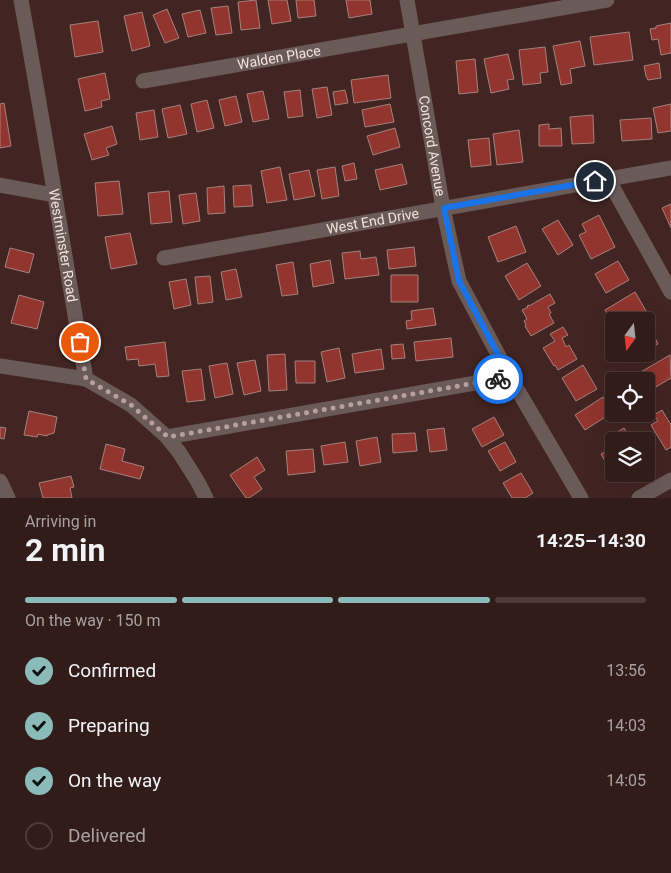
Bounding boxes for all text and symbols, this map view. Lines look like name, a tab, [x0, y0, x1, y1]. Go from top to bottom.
street label: Walden Place	[236, 42, 322, 72]
street label: Concord Avenue	[416, 94, 449, 197]
pin	[574, 160, 616, 202]
icon: home	[581, 167, 609, 195]
street label: Westminster Road	[46, 188, 81, 303]
street label: West End Drive	[325, 205, 420, 237]
north arrow	[605, 312, 655, 362]
map controls	[605, 312, 655, 482]
pin	[59, 321, 101, 363]
icon: bag	[66, 328, 94, 356]
courier	[473, 354, 523, 404]
icon: bike	[484, 365, 512, 393]
button: locate	[605, 372, 655, 422]
button: layers	[605, 432, 655, 482]
text: Arriving in	[25, 512, 96, 531]
text: 14:25–14:30	[536, 529, 646, 552]
text: 2 min	[25, 531, 105, 569]
text: On the way · 150 m	[25, 611, 161, 630]
icon: check	[25, 657, 53, 685]
text: Confirmed	[68, 659, 156, 682]
text: 13:56	[606, 661, 646, 680]
icon: check	[25, 712, 53, 740]
text: Preparing	[68, 714, 150, 737]
text: 14:03	[606, 716, 646, 735]
icon: check	[25, 767, 53, 795]
text: On the way	[68, 769, 161, 792]
text: 14:05	[606, 771, 646, 790]
text: Delivered	[68, 824, 146, 847]

